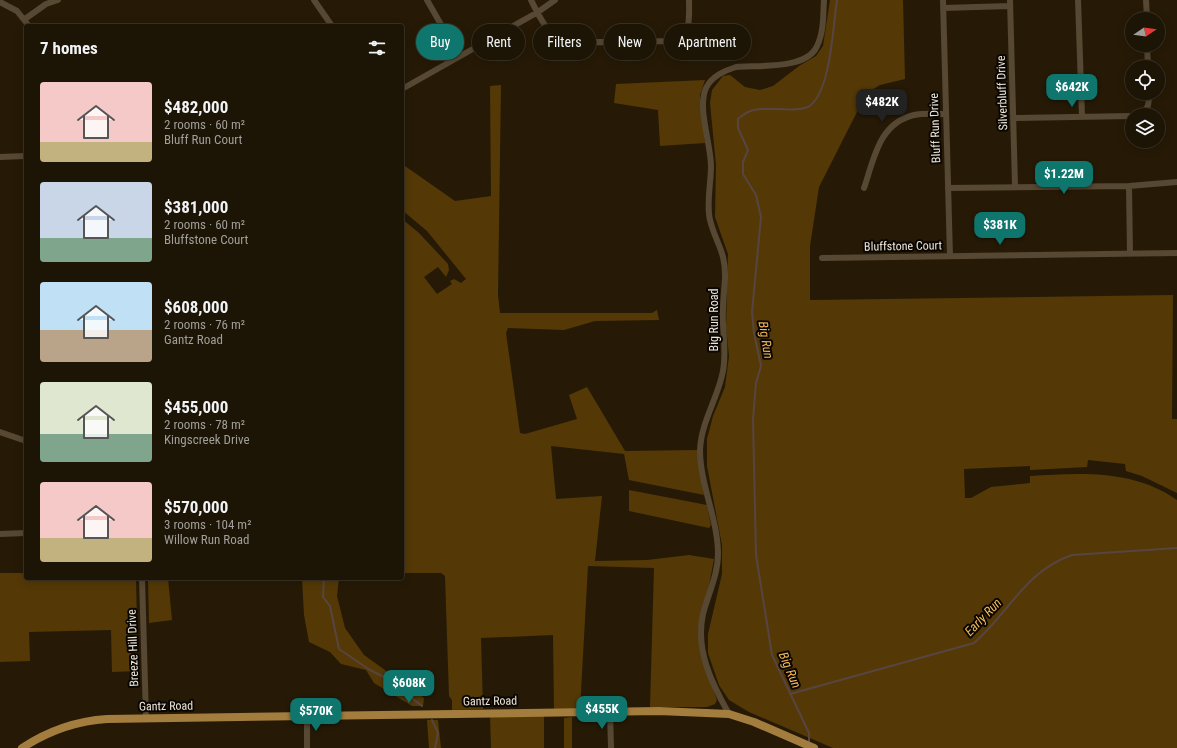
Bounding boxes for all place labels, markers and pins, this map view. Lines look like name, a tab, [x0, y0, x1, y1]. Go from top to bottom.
pin: $642K	[1044, 74, 1100, 108]
pin: $482K	[854, 89, 910, 123]
pin: $1.22M	[1031, 161, 1097, 195]
pin: $381K	[972, 212, 1028, 246]
pin: $608K	[381, 670, 437, 704]
pin: $455K	[574, 696, 630, 730]
pin: $570K	[288, 698, 344, 732]

